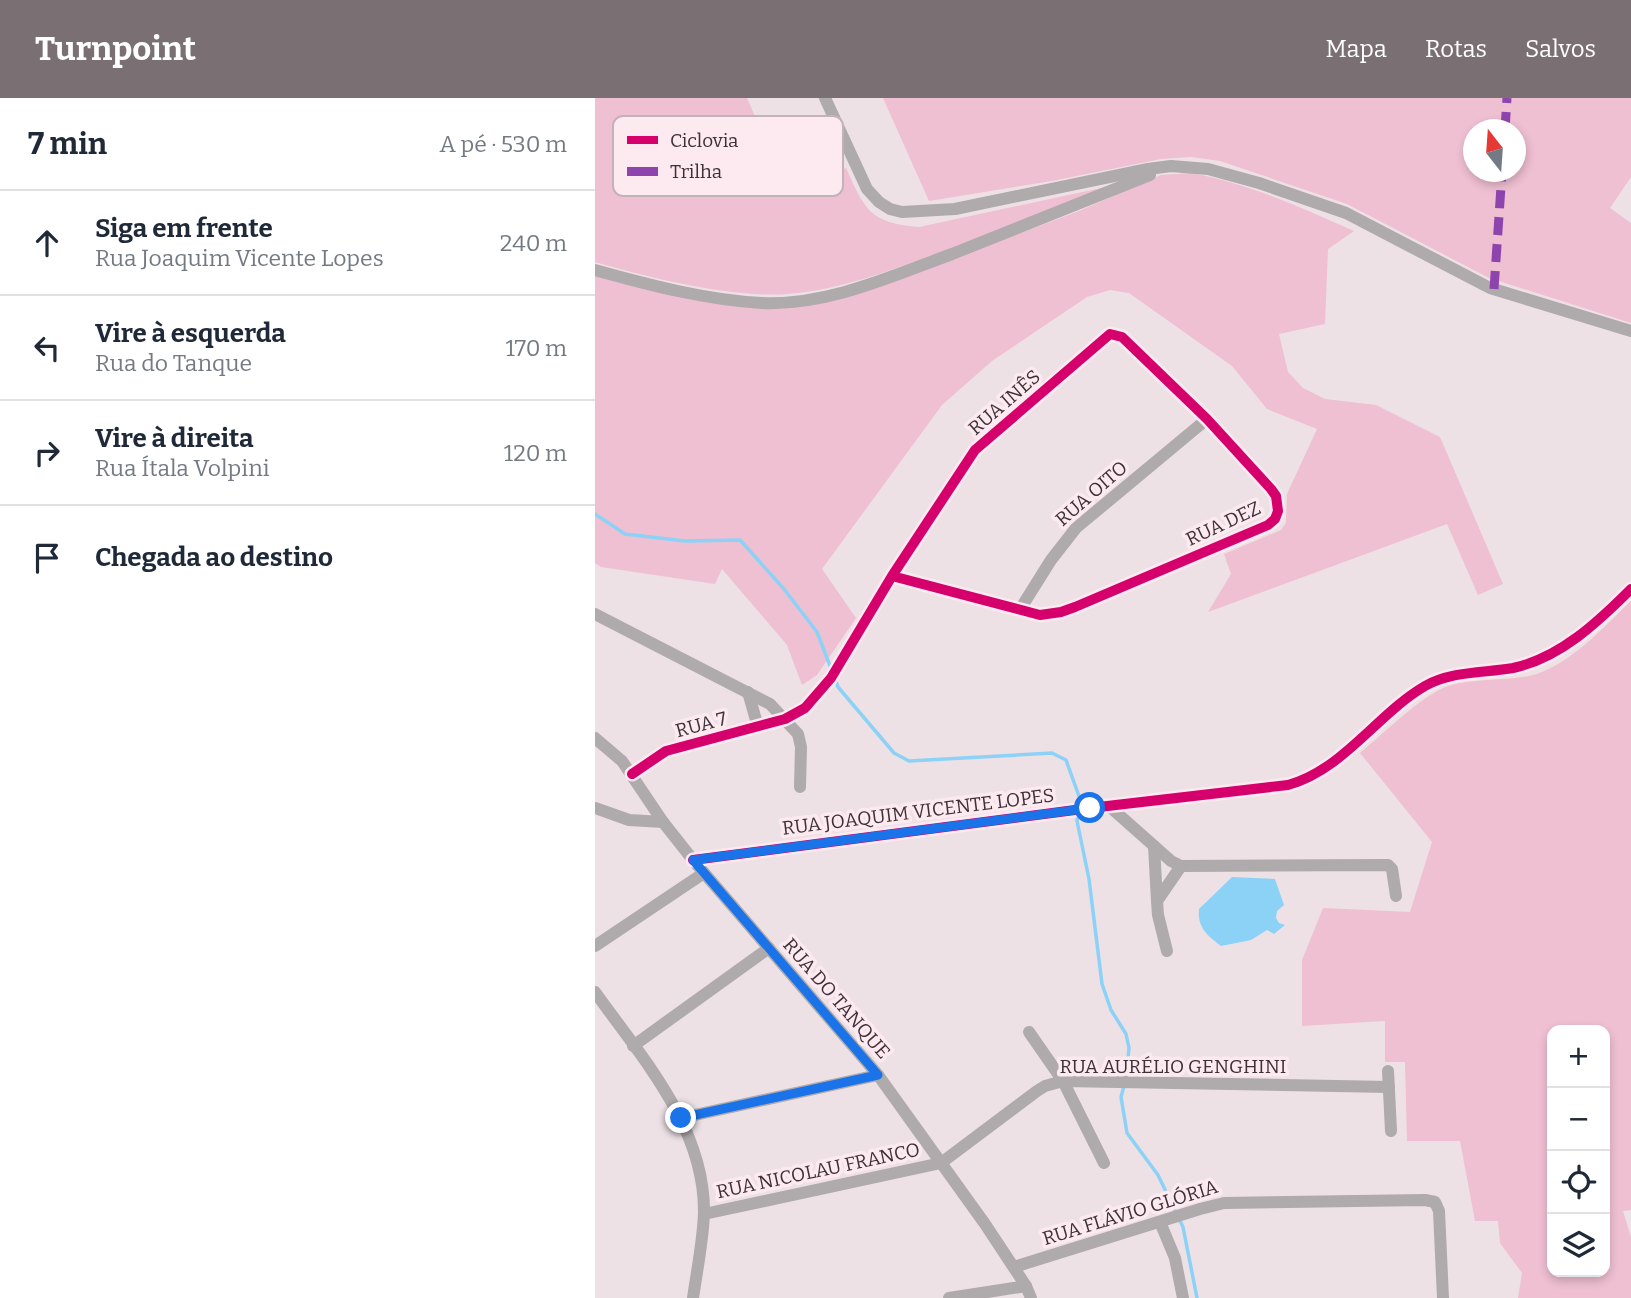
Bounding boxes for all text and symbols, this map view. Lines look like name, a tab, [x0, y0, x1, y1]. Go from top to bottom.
text: Turnpoint	[35, 29, 196, 69]
text: Mapa	[1325, 35, 1387, 63]
text: Rotas	[1425, 35, 1487, 63]
text: Salvos	[1525, 35, 1596, 63]
legend	[613, 116, 843, 196]
north arrow	[1463, 119, 1526, 182]
text: 7 min	[28, 126, 107, 162]
text: Ciclovia	[670, 129, 739, 152]
text: A pé · 530 m	[440, 130, 567, 158]
text: Trilha	[670, 160, 723, 183]
text: Siga em frente	[95, 213, 273, 244]
icon: ahead	[28, 224, 66, 262]
text: 240 m	[500, 229, 567, 257]
text: Rua Joaquim Vicente Lopes	[95, 244, 384, 272]
text: Vire à esquerda	[95, 318, 286, 349]
icon: left	[28, 329, 66, 367]
text: 170 m	[505, 334, 567, 362]
text: Rua do Tanque	[95, 349, 252, 377]
street label: RUA INÊS	[964, 365, 1045, 440]
text: Vire à direita	[95, 423, 254, 454]
icon: right	[28, 434, 66, 472]
text: 120 m	[504, 439, 567, 467]
text: Rua Ítala Volpini	[95, 454, 270, 482]
street label: RUA OITO	[1051, 456, 1132, 531]
street label: RUA DEZ	[1182, 496, 1264, 551]
icon: arrive	[28, 539, 66, 577]
text: Chegada ao destino	[95, 542, 333, 573]
street label: RUA 7	[673, 707, 730, 742]
street label: RUA JOAQUIM VICENTE LOPES	[781, 783, 1055, 840]
route start	[1074, 792, 1105, 823]
street label: RUA DO TANQUE	[778, 933, 895, 1063]
map controls	[1547, 1025, 1610, 1277]
button: +	[1547, 1025, 1610, 1088]
street label: RUA AURÉLIO GENGHINI	[1060, 1055, 1287, 1078]
button: −	[1547, 1088, 1610, 1151]
route end	[665, 1102, 696, 1133]
street label: RUA NICOLAU FRANCO	[714, 1138, 922, 1203]
button: locate	[1547, 1151, 1610, 1214]
street label: RUA FLÁVIO GLÓRIA	[1040, 1175, 1221, 1250]
button: layers	[1547, 1214, 1610, 1277]

